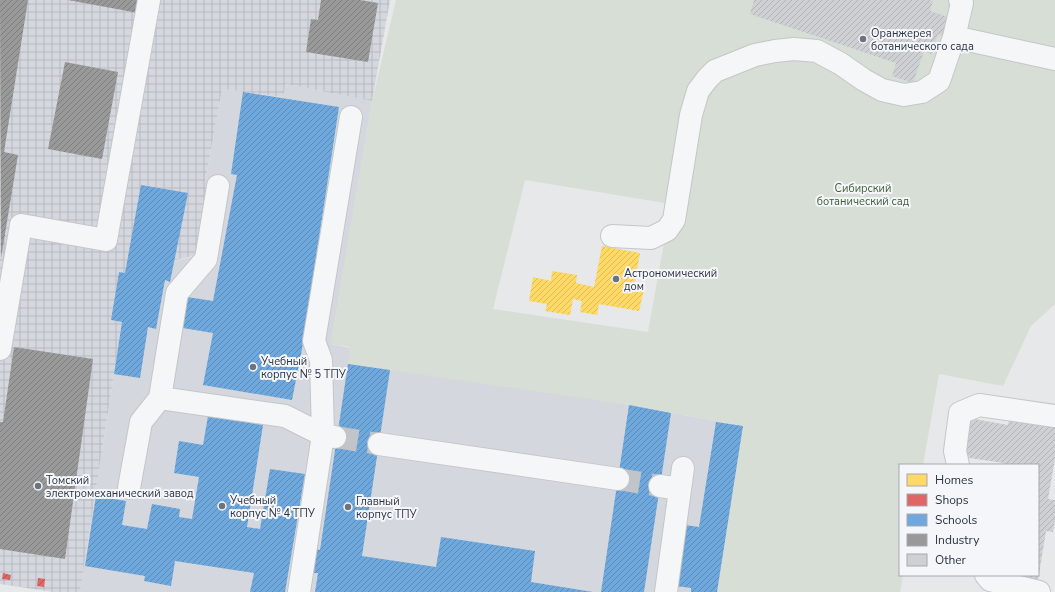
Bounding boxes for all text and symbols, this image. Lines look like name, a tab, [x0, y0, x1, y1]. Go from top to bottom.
place label: Оранжерея ботанического сада	[871, 26, 974, 54]
marker: Оранжерея ботанического сада	[858, 34, 868, 44]
park label: Сибирский ботанический сад	[817, 181, 910, 209]
place label: Астрономический дом	[624, 266, 717, 294]
marker: Астрономический дом	[611, 274, 621, 284]
place label: Учебный корпус № 5 ТПУ	[260, 354, 347, 382]
marker: Учебный корпус № 5 ТПУ	[248, 362, 258, 372]
legend	[899, 464, 1039, 576]
text: Homes	[935, 472, 973, 488]
place label: Томский электромеханический завод	[46, 473, 194, 501]
marker: Томский электромеханический завод	[33, 481, 43, 491]
text: Shops	[935, 492, 969, 508]
place label: Учебный корпус № 4 ТПУ	[229, 493, 316, 521]
place label: Главный корпус ТПУ	[356, 494, 418, 522]
marker: Учебный корпус № 4 ТПУ	[217, 501, 227, 511]
marker: Главный корпус ТПУ	[343, 502, 353, 512]
text: Schools	[935, 512, 978, 528]
text: Industry	[935, 532, 980, 548]
text: Other	[935, 552, 967, 568]

